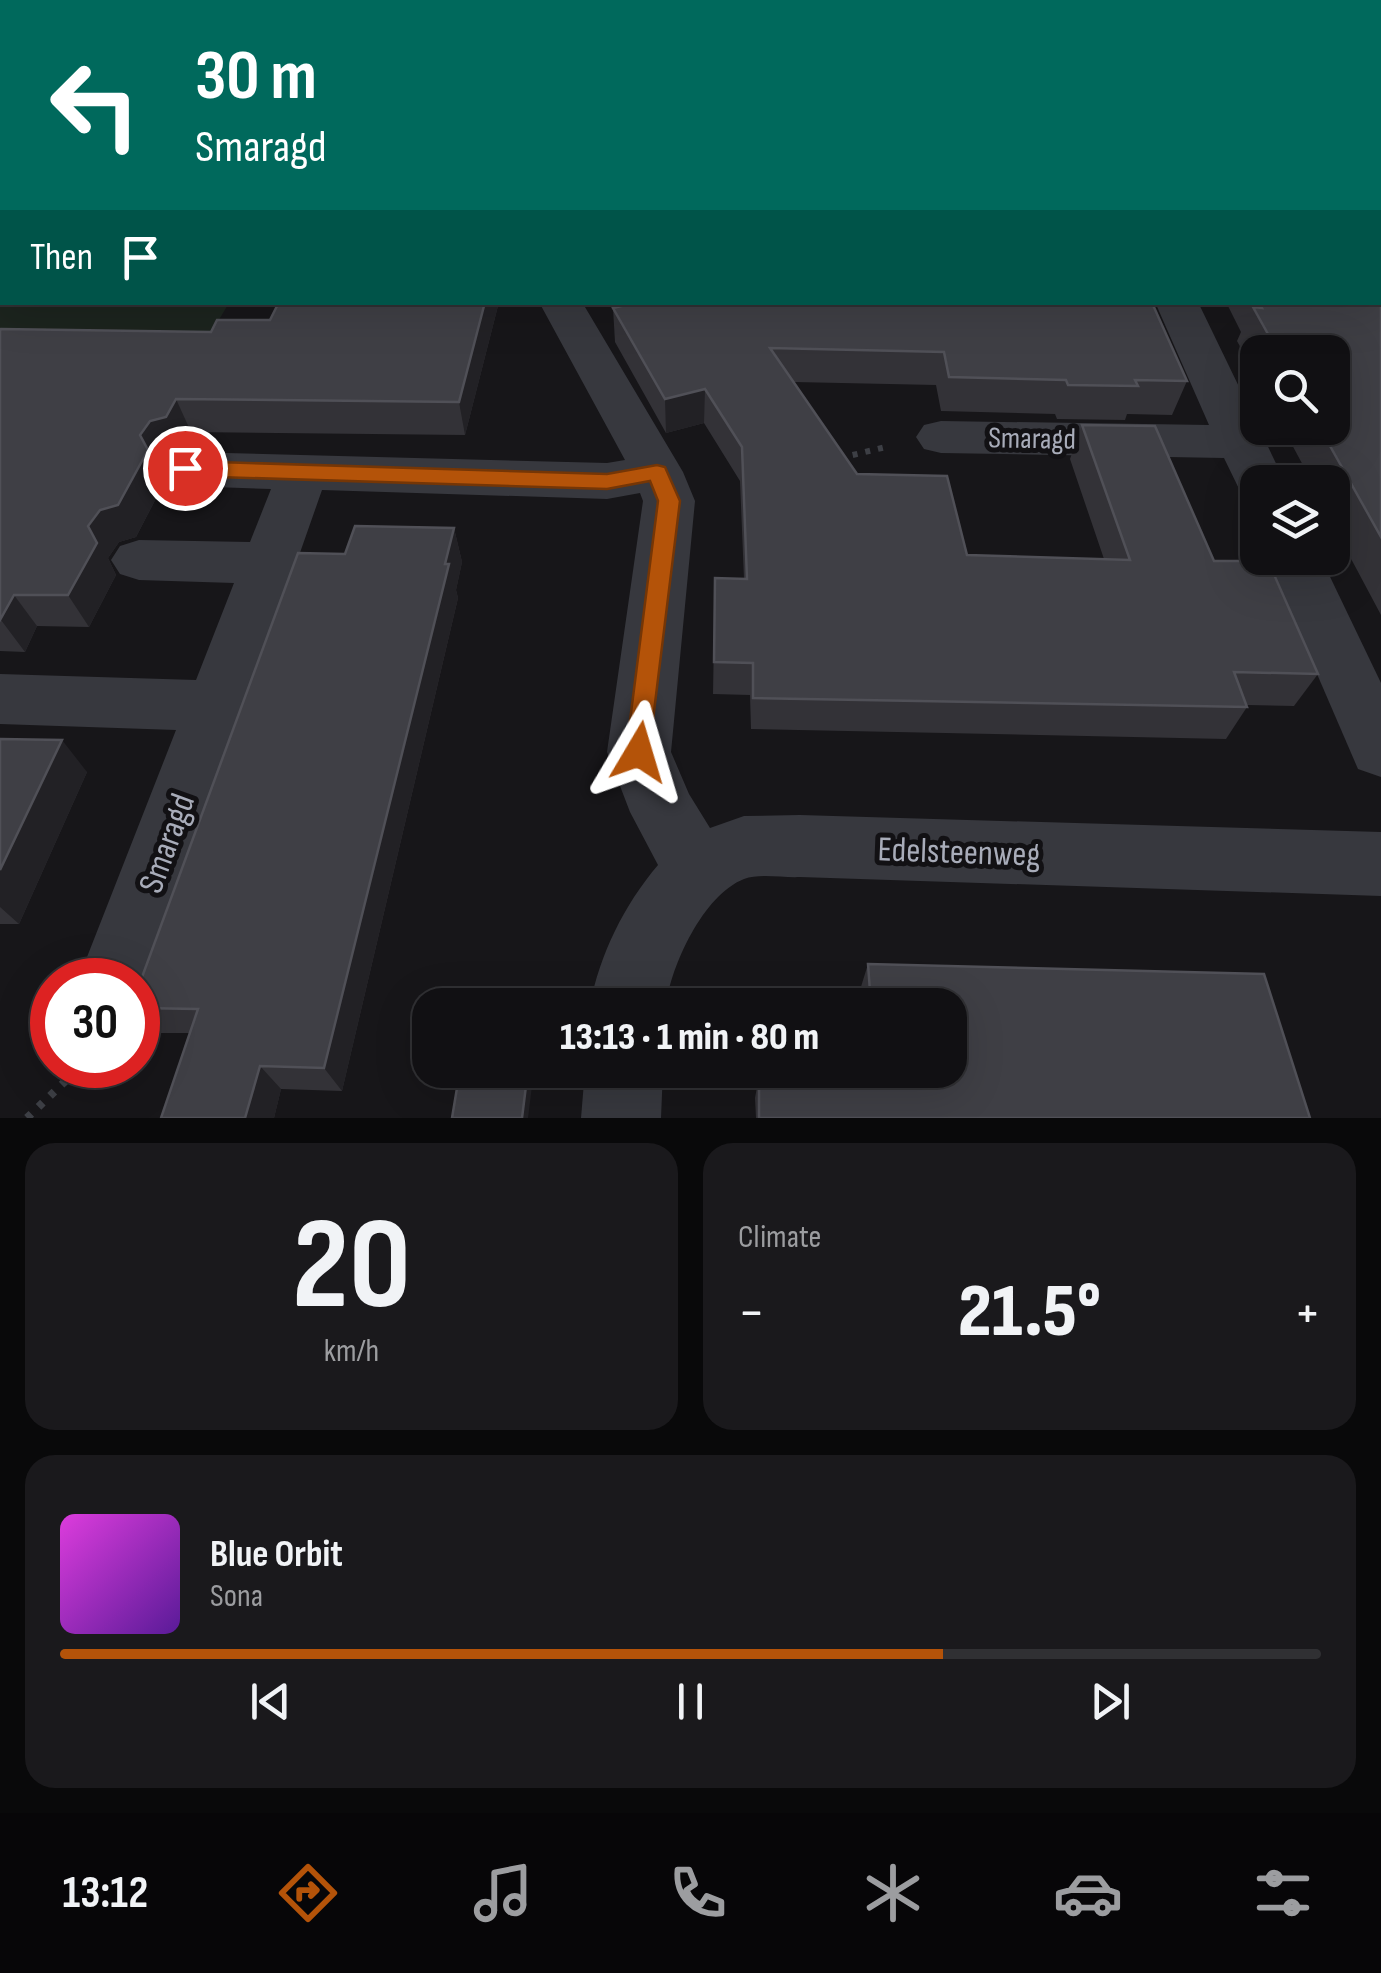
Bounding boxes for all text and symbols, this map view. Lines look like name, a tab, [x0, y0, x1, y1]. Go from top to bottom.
text: 30 m	[195, 35, 317, 119]
icon: left	[30, 40, 160, 170]
text: Smaragd	[195, 120, 327, 175]
icon: arrive	[113, 230, 168, 285]
text: Then	[30, 235, 93, 280]
map controls	[1240, 335, 1350, 575]
button: search	[1240, 335, 1350, 445]
street label: Smaragd	[988, 420, 1076, 458]
pin	[143, 426, 228, 511]
icon: arrive	[158, 441, 213, 496]
button: layers	[1240, 465, 1350, 575]
position arrow	[587, 700, 691, 804]
street label: Smaragd	[130, 788, 205, 899]
street label: Edelsteenweg	[877, 828, 1041, 877]
speed limit sign: 30	[30, 958, 160, 1088]
text: 13:13 · 1 min · 80 m	[560, 1015, 819, 1060]
text: 20	[292, 1189, 411, 1345]
text: Climate	[738, 1218, 821, 1257]
text: 21.5°	[958, 1267, 1101, 1358]
text: −	[738, 1280, 765, 1347]
text: +	[1294, 1280, 1321, 1347]
text: km/h	[324, 1332, 379, 1371]
text: Blue Orbit	[210, 1532, 343, 1577]
text: Sona	[210, 1577, 263, 1616]
icon: previous	[243, 1674, 298, 1729]
icon: pause	[663, 1674, 718, 1729]
icon: next	[1083, 1674, 1138, 1729]
icon: directions	[273, 1858, 343, 1928]
icon: music	[468, 1858, 538, 1928]
icon: phone	[663, 1858, 733, 1928]
icon: climate	[858, 1858, 928, 1928]
icon: car	[1053, 1858, 1123, 1928]
icon: filters	[1248, 1858, 1318, 1928]
text: 13:12	[63, 1866, 148, 1921]

